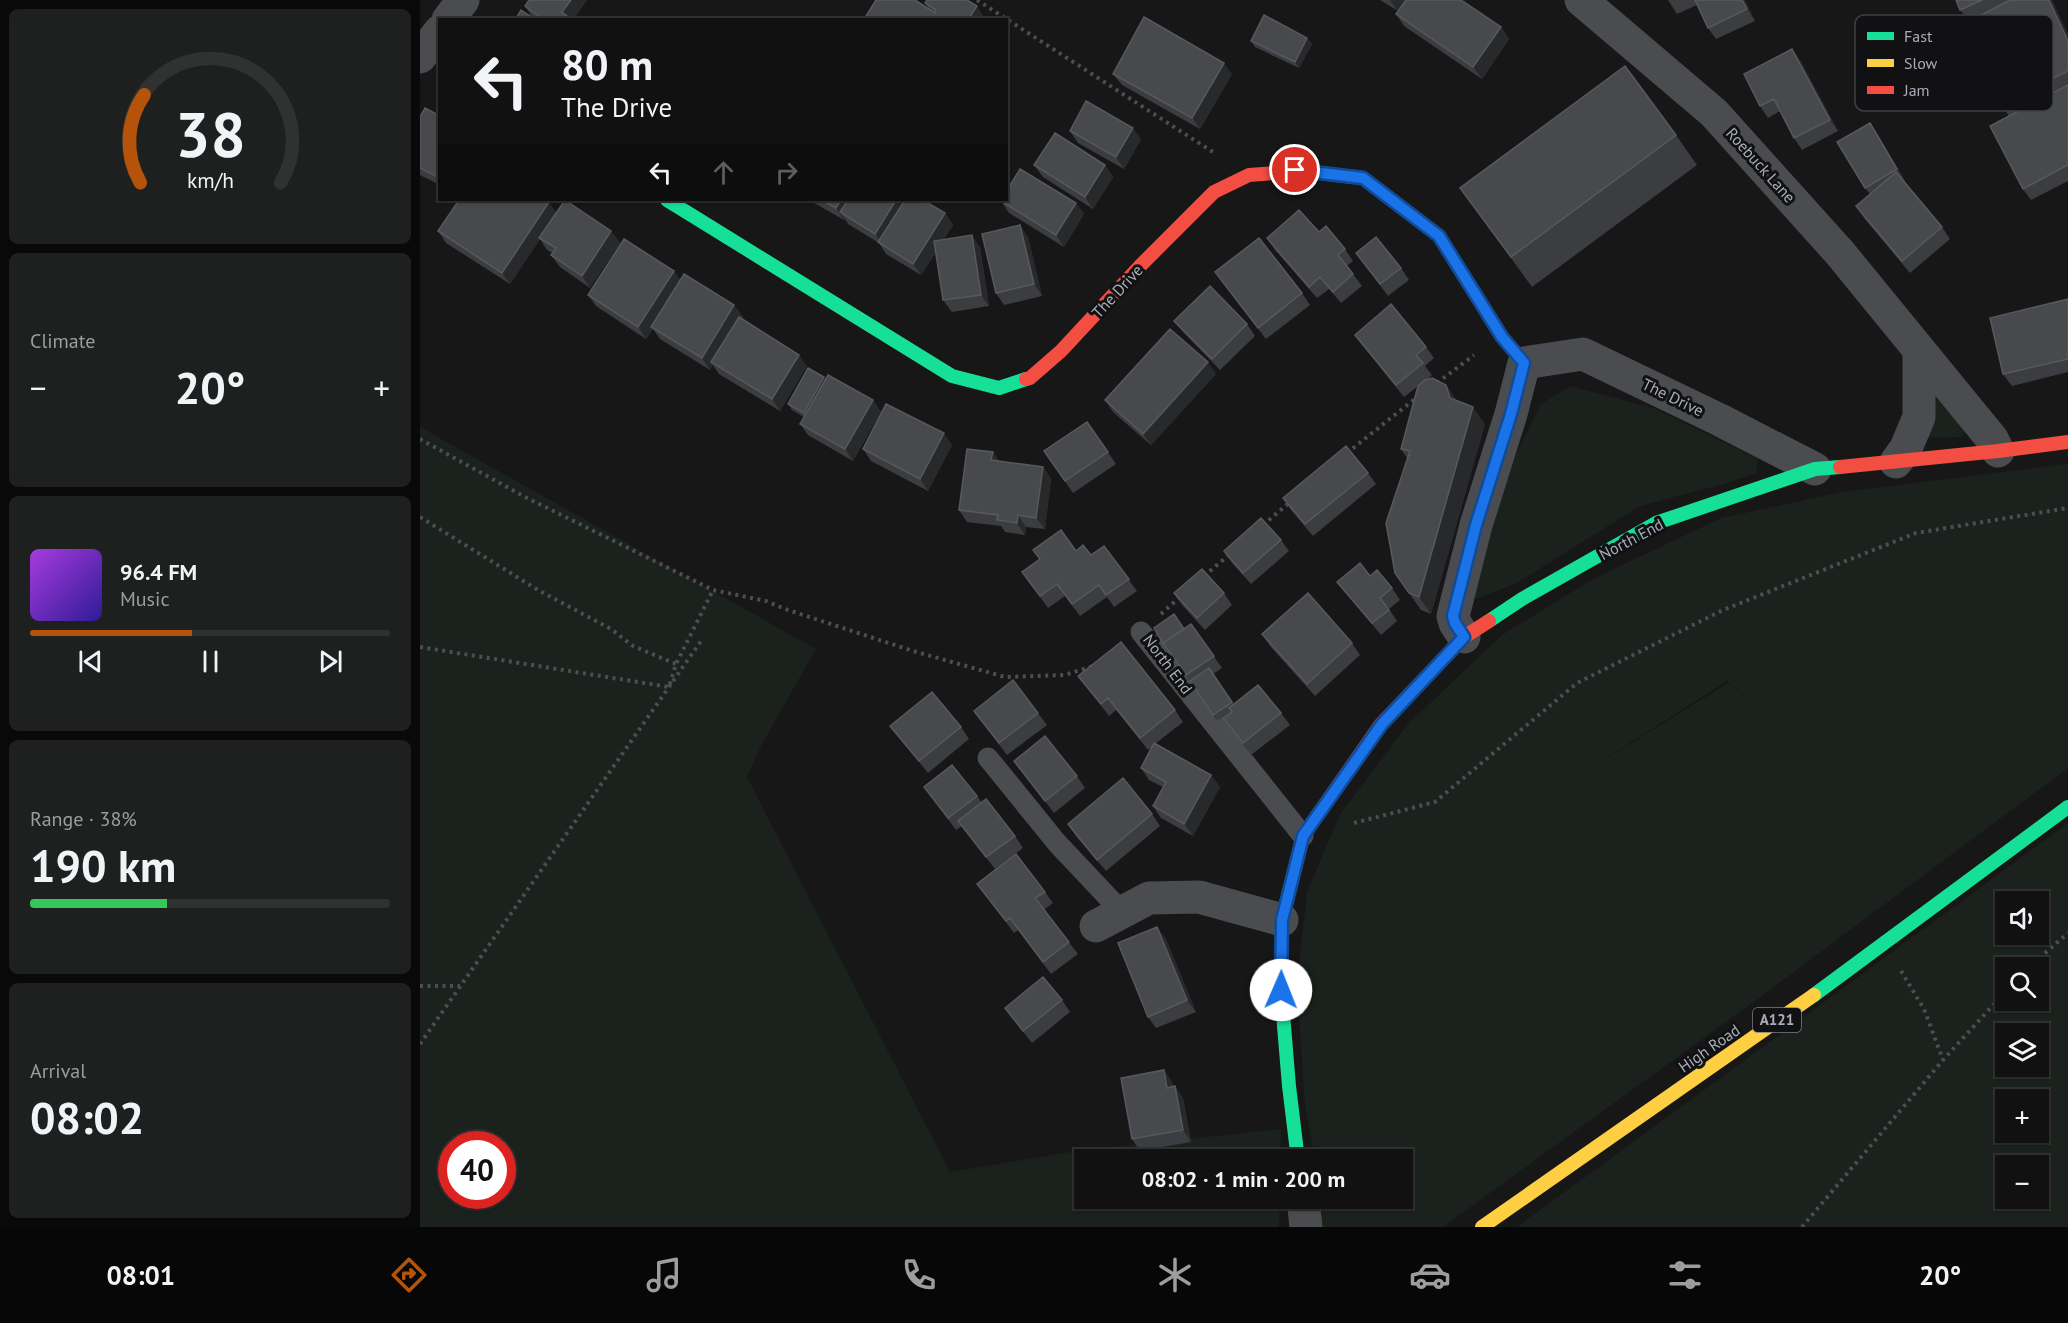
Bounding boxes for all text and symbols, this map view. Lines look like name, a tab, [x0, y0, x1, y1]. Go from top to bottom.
legend	[1855, 15, 2053, 111]
text: Fast	[1904, 26, 1933, 46]
text: 80 m	[561, 37, 653, 92]
icon: left	[462, 42, 540, 120]
text: Slow	[1904, 53, 1938, 73]
text: Jam	[1903, 80, 1930, 100]
text: The Drive	[561, 90, 672, 124]
text: 38	[175, 93, 245, 174]
street label: Roebuck Lane	[1722, 123, 1800, 207]
pin	[1269, 144, 1320, 195]
icon: arrive	[1278, 153, 1311, 186]
icon: left	[644, 156, 677, 189]
icon: ahead	[707, 156, 740, 189]
icon: right	[770, 156, 803, 189]
text: km/h	[186, 167, 233, 195]
street label: The Drive	[1087, 260, 1147, 322]
text: Climate	[30, 328, 96, 354]
text: 20°	[175, 358, 245, 416]
text: −	[30, 366, 47, 409]
text: +	[373, 366, 390, 409]
street label: The Drive	[1639, 374, 1707, 420]
street label: North End	[1596, 514, 1666, 564]
text: 96.4 FM	[120, 558, 197, 586]
text: Music	[120, 586, 169, 612]
street label: North End	[1139, 630, 1197, 698]
icon: previous	[74, 645, 107, 678]
icon: pause	[194, 645, 227, 678]
icon: next	[314, 645, 347, 678]
text: Range · 38%	[30, 806, 137, 832]
text: 190 km	[30, 836, 176, 894]
map controls	[1995, 891, 2049, 1209]
button: sound	[1995, 891, 2049, 945]
button: search	[1995, 957, 2049, 1011]
position arrow	[1249, 958, 1313, 1022]
road number: A121	[1753, 1008, 1801, 1032]
street label: High Road	[1674, 1020, 1744, 1076]
button: layers	[1995, 1023, 2049, 1077]
text: Arrival	[30, 1058, 86, 1084]
text: 08:02	[30, 1088, 144, 1146]
button: +	[1995, 1089, 2049, 1143]
speed limit sign: 40	[438, 1131, 516, 1209]
button: −	[1995, 1155, 2049, 1209]
text: 08:02 · 1 min · 200 m	[1142, 1165, 1345, 1193]
icon: directions	[388, 1254, 430, 1296]
icon: music	[643, 1254, 685, 1296]
icon: phone	[898, 1254, 940, 1296]
icon: climate	[1154, 1254, 1196, 1296]
icon: car	[1409, 1254, 1451, 1296]
icon: filters	[1664, 1254, 1706, 1296]
text: 08:01	[107, 1258, 175, 1292]
text: 20°	[1919, 1258, 1961, 1292]

